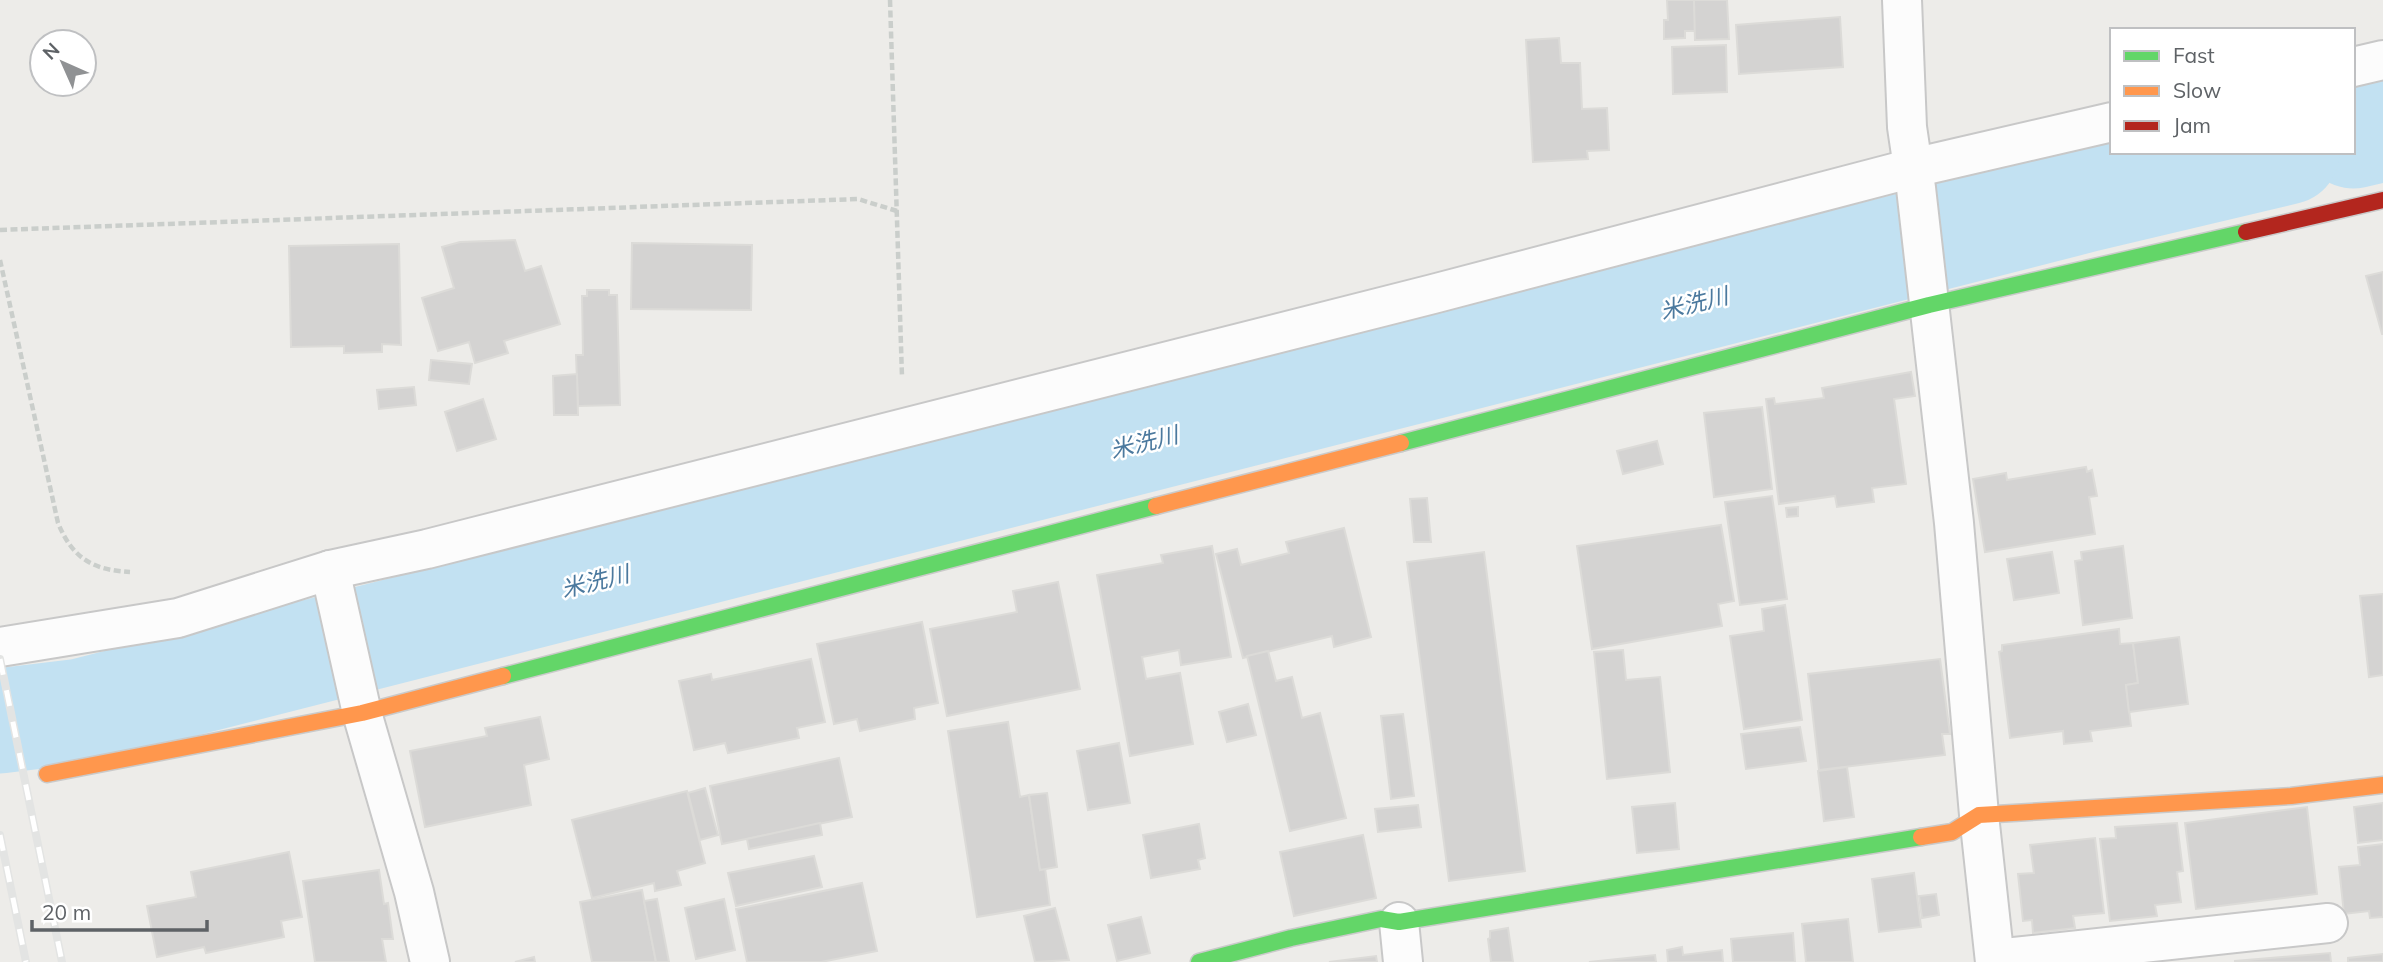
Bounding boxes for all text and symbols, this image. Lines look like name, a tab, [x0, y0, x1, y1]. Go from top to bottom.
north arrow	[28, 28, 98, 98]
legend	[2110, 28, 2355, 154]
text: N	[37, 37, 65, 65]
text: Fast	[2173, 42, 2215, 68]
text: Slow	[2173, 77, 2221, 103]
text: Jam	[2173, 112, 2211, 138]
water label: 米洗川	[1657, 280, 1734, 325]
water label: 米洗川	[1107, 419, 1184, 464]
water label: 米洗川	[558, 558, 635, 603]
scale bar	[32, 888, 206, 932]
text: 20 m	[42, 899, 91, 925]

